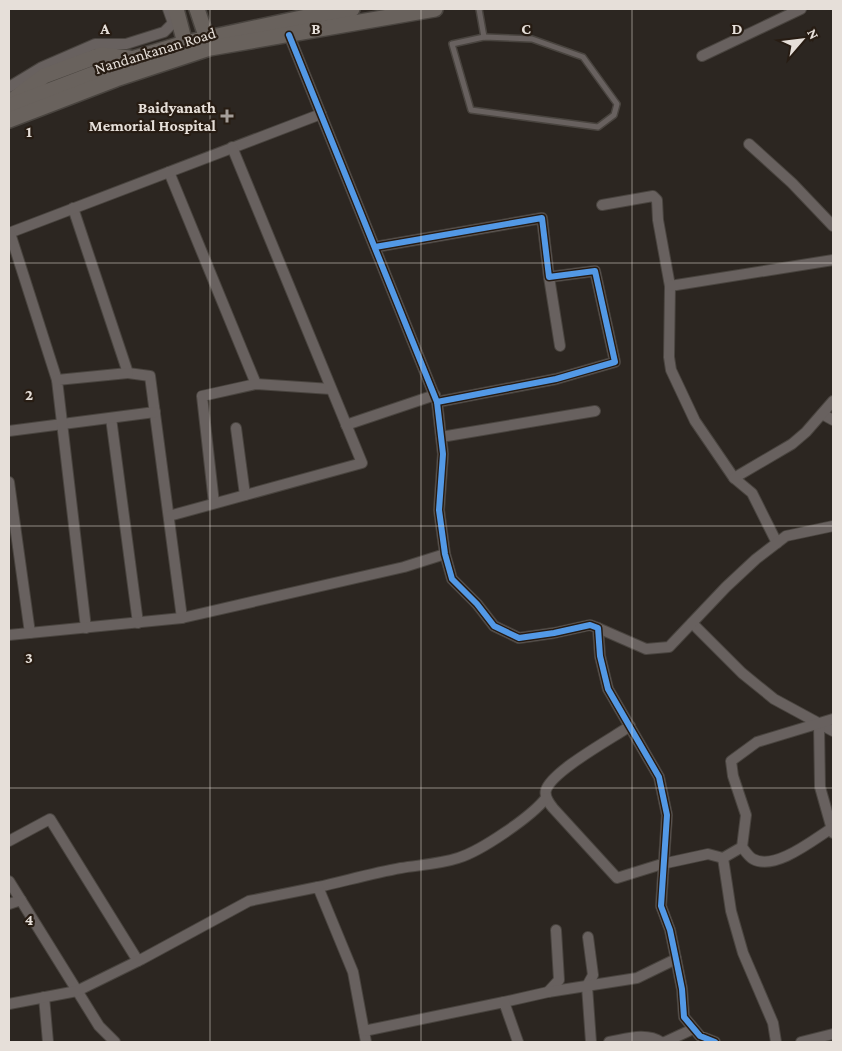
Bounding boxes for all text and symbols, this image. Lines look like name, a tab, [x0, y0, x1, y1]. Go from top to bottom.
north arrow	[777, 15, 827, 65]
text: A	[99, 20, 110, 37]
text: B	[311, 20, 321, 37]
text: C	[521, 20, 531, 37]
text: D	[731, 20, 743, 37]
street label: Nandankanan Road	[92, 24, 218, 77]
text: N	[804, 26, 823, 42]
place label: Baidyanath Memorial Hospital	[89, 99, 216, 134]
marker: Baidyanath Memorial Hospital	[220, 109, 234, 123]
text: 1	[26, 123, 32, 140]
text: 2	[25, 386, 33, 403]
text: 3	[25, 649, 33, 666]
text: 4	[25, 911, 34, 928]

